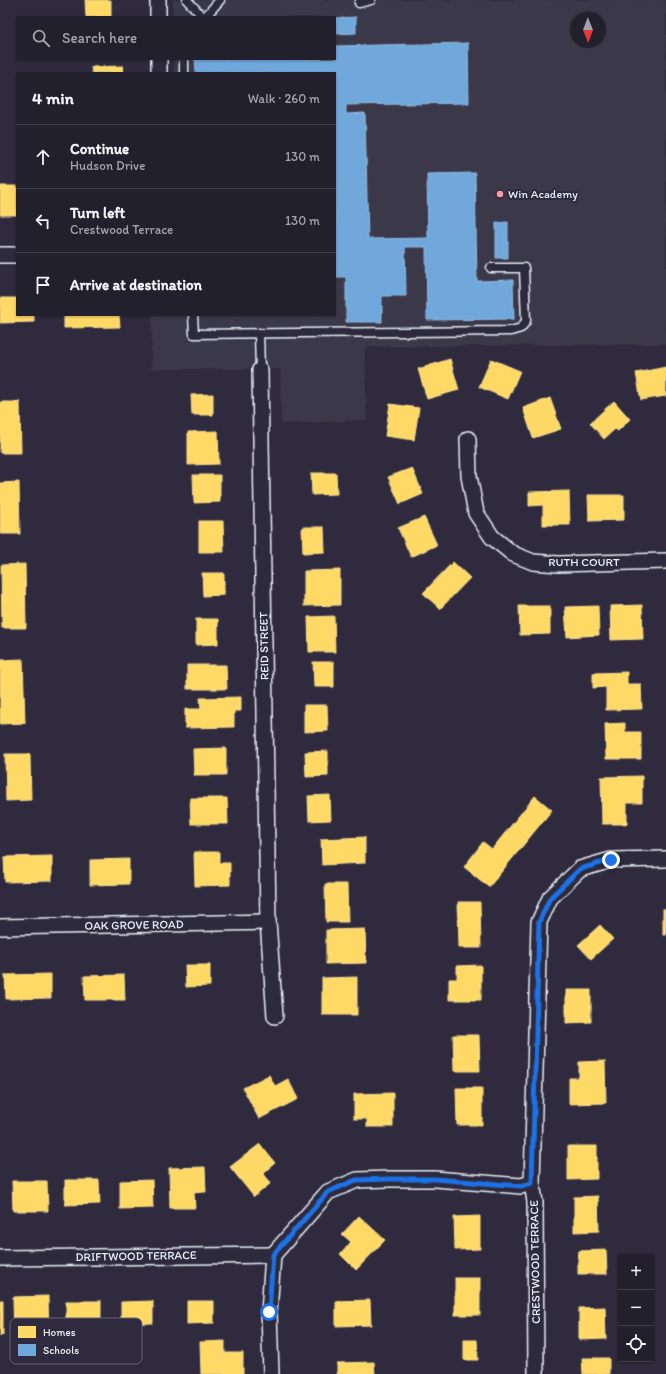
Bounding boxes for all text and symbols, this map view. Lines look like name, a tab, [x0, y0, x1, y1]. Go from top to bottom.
north arrow	[570, 12, 606, 48]
search box	[16, 16, 336, 60]
icon: search	[30, 27, 52, 49]
text: Search here	[62, 29, 137, 47]
text: 4 min	[32, 88, 74, 108]
text: Walk · 260 m	[248, 91, 320, 106]
text: Continue	[70, 140, 129, 158]
icon: ahead	[32, 146, 54, 168]
text: 130 m	[285, 149, 320, 164]
text: Hudson Drive	[70, 158, 145, 173]
place label: Win Academy	[508, 187, 578, 201]
marker: Win Academy	[495, 189, 505, 199]
text: Turn left	[70, 204, 125, 222]
icon: left	[32, 210, 54, 232]
text: 130 m	[285, 213, 320, 228]
text: Crestwood Terrace	[70, 222, 173, 237]
icon: arrive	[32, 274, 54, 296]
text: Arrive at destination	[70, 276, 202, 294]
street label: RUTH COURT	[548, 555, 620, 569]
street label: REID STREET	[256, 612, 272, 680]
route end	[602, 851, 620, 869]
street label: OAK GROVE ROAD	[84, 917, 184, 933]
street label: CRESTWOOD TERRACE	[527, 1200, 543, 1324]
street label: DRIFTWOOD TERRACE	[75, 1248, 197, 1264]
map controls	[618, 1254, 654, 1362]
button: +	[618, 1254, 654, 1290]
button: −	[618, 1290, 654, 1326]
route start	[260, 1303, 278, 1321]
legend	[10, 1318, 142, 1364]
text: Homes	[43, 1326, 76, 1339]
button: locate	[618, 1326, 654, 1362]
text: Schools	[43, 1344, 79, 1357]

